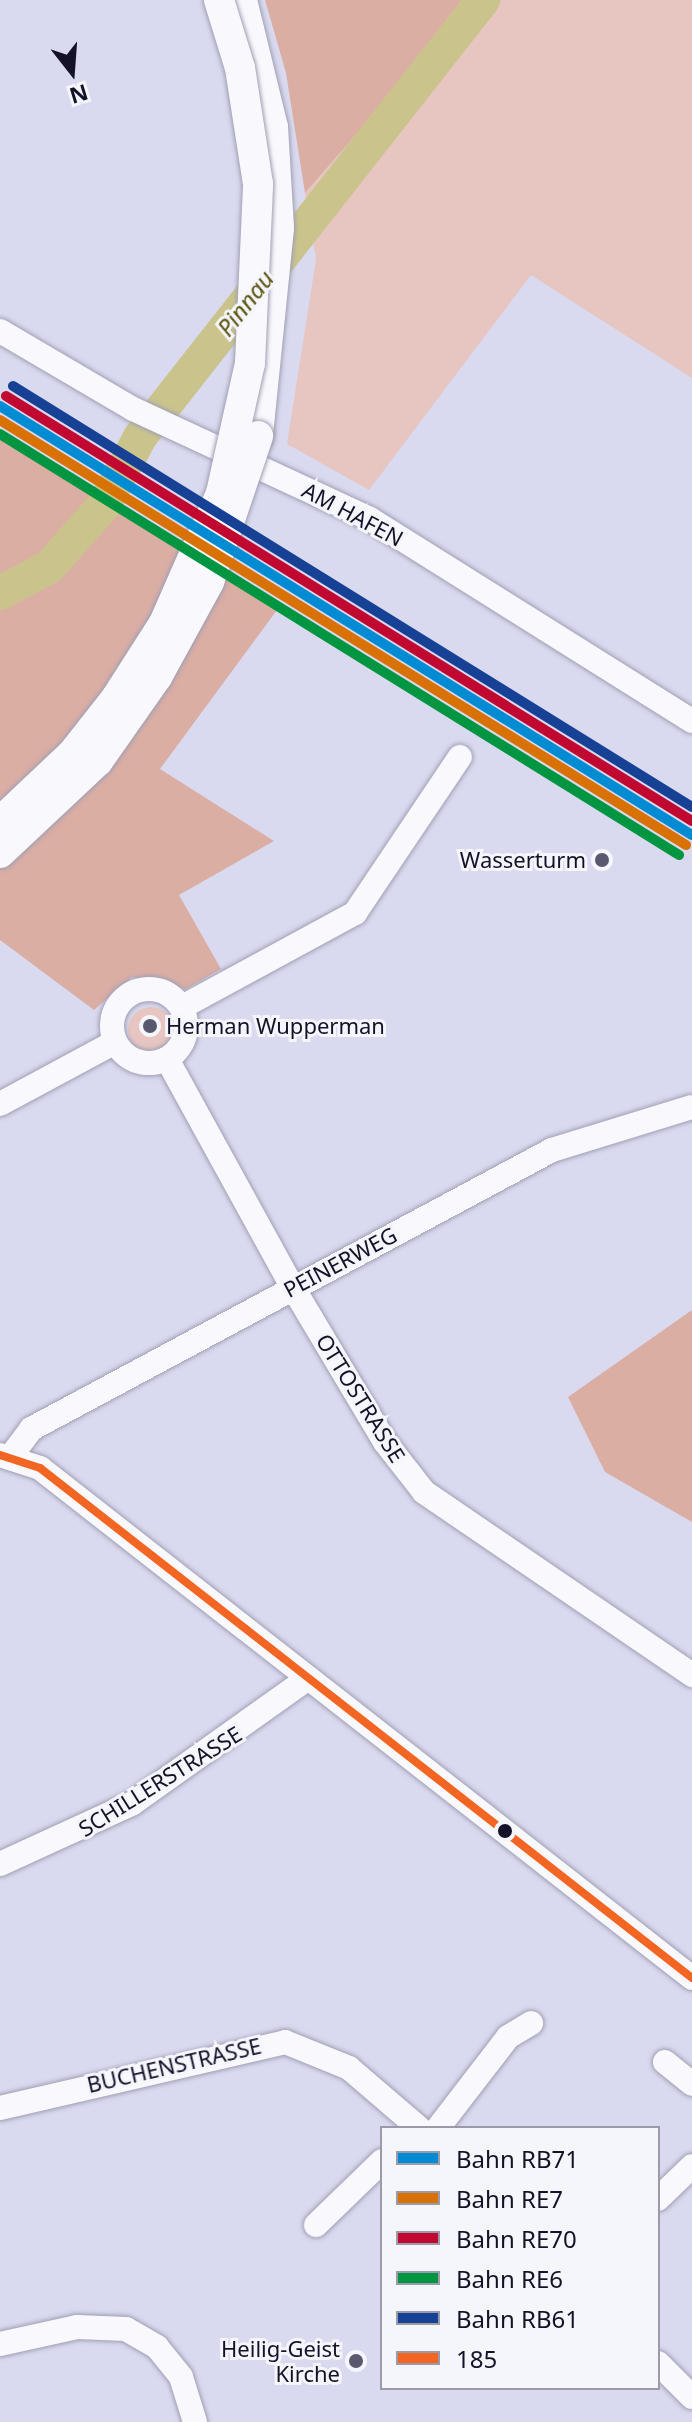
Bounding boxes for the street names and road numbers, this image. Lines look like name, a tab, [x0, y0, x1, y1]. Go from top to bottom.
street label: AM HAFEN	[298, 476, 408, 552]
street label: PEINERWEG	[279, 1221, 401, 1303]
street label: OTTOSTRASSE	[311, 1329, 411, 1467]
street label: SCHILLERSTRASSE	[74, 1720, 246, 1842]
street label: BUCHENSTRASSE	[84, 2032, 264, 2098]

